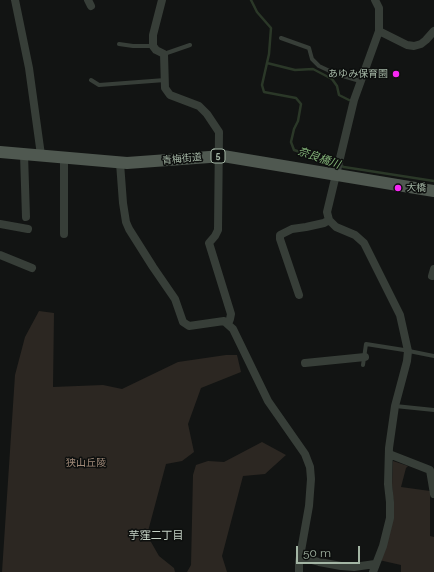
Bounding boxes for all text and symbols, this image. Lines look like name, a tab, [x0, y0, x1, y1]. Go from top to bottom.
place label: あゆみ保育園	[328, 68, 388, 80]
marker: あゆみ保育園	[391, 69, 401, 79]
water label: 奈良橋川	[296, 145, 342, 171]
road number: 5	[211, 149, 225, 163]
street label: 青梅街道	[161, 151, 203, 167]
place label: 大橋	[406, 182, 426, 194]
marker: 大橋	[393, 183, 403, 193]
park label: 狭山丘陵	[66, 457, 106, 469]
district label: 芋窪二丁目	[129, 529, 183, 543]
scale bar	[298, 538, 362, 564]
text: 50 m	[303, 546, 331, 560]

